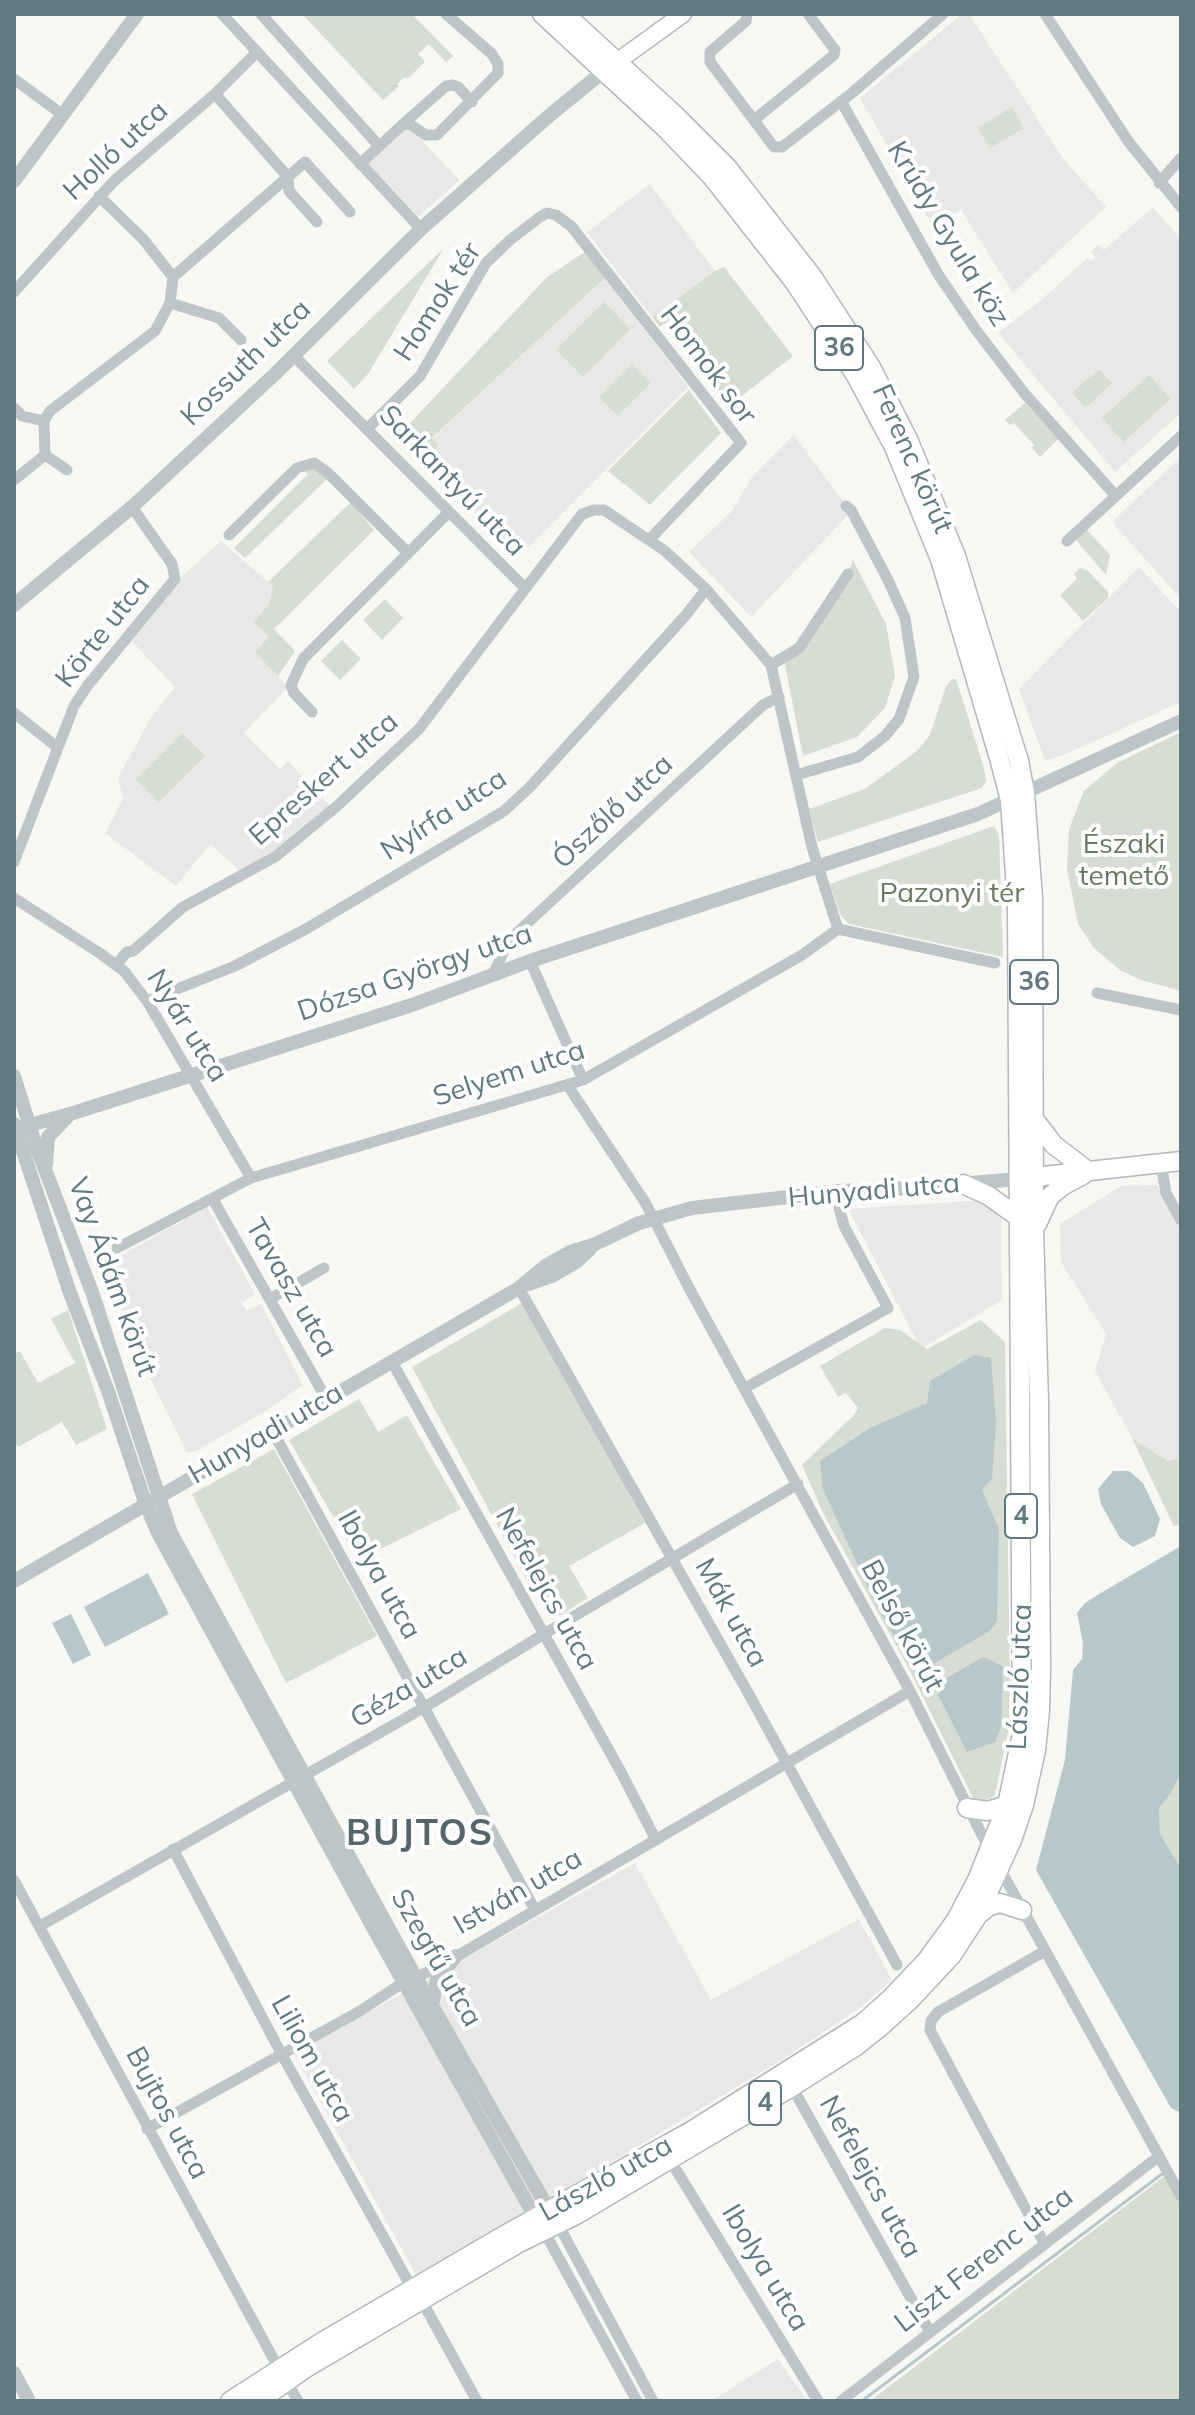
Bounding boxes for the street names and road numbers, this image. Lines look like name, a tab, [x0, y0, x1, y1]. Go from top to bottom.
street label: Holló utca	[57, 94, 175, 208]
street label: Krúdy Gyula köz	[880, 135, 1016, 333]
street label: Homok tér	[387, 236, 489, 368]
street label: Kossuth utca	[174, 293, 318, 433]
street label: Homok sor	[653, 299, 763, 431]
road number: 36	[815, 326, 863, 370]
street label: Ferenc körút	[864, 379, 960, 539]
street label: Sarkantyú utca	[372, 399, 532, 563]
street label: Körte utca	[49, 569, 157, 695]
street label: Epreskert utca	[243, 705, 405, 853]
street label: Ószőlő utca	[546, 748, 680, 876]
street label: Nyírfa utca	[375, 762, 513, 868]
street label: Dózsa György utca	[293, 917, 537, 1029]
road number: 36	[1010, 960, 1058, 1004]
street label: Nyár utca	[139, 963, 235, 1089]
street label: Selyem utca	[429, 1034, 589, 1114]
street label: Hunyadi utca	[787, 1167, 961, 1215]
street label: Vay Ádám körút	[60, 1173, 164, 1381]
street label: Tavasz utca	[238, 1213, 344, 1363]
street label: Hunyadi utca	[183, 1376, 349, 1492]
road number: 4	[1005, 1494, 1037, 1538]
street label: Nefelejcs utca	[488, 1502, 604, 1676]
street label: Ibolya utca	[330, 1505, 428, 1645]
street label: Mák utca	[687, 1553, 775, 1673]
street label: Belső körút	[853, 1554, 951, 1698]
street label: László utca	[1001, 1603, 1039, 1751]
street label: Géza utca	[344, 1640, 474, 1736]
street label: István utca	[448, 1842, 588, 1942]
street label: Szegfű utca	[383, 1883, 489, 2033]
street label: Liliom utca	[263, 1990, 361, 2128]
street label: Bujtos utca	[118, 2041, 216, 2185]
road number: 4	[749, 2081, 781, 2125]
street label: Nefelejcs utca	[812, 2090, 928, 2264]
street label: László utca	[534, 2129, 678, 2229]
street label: Liszt Ferenc utca	[888, 2180, 1080, 2340]
street label: Ibolya utca	[714, 2199, 816, 2337]

